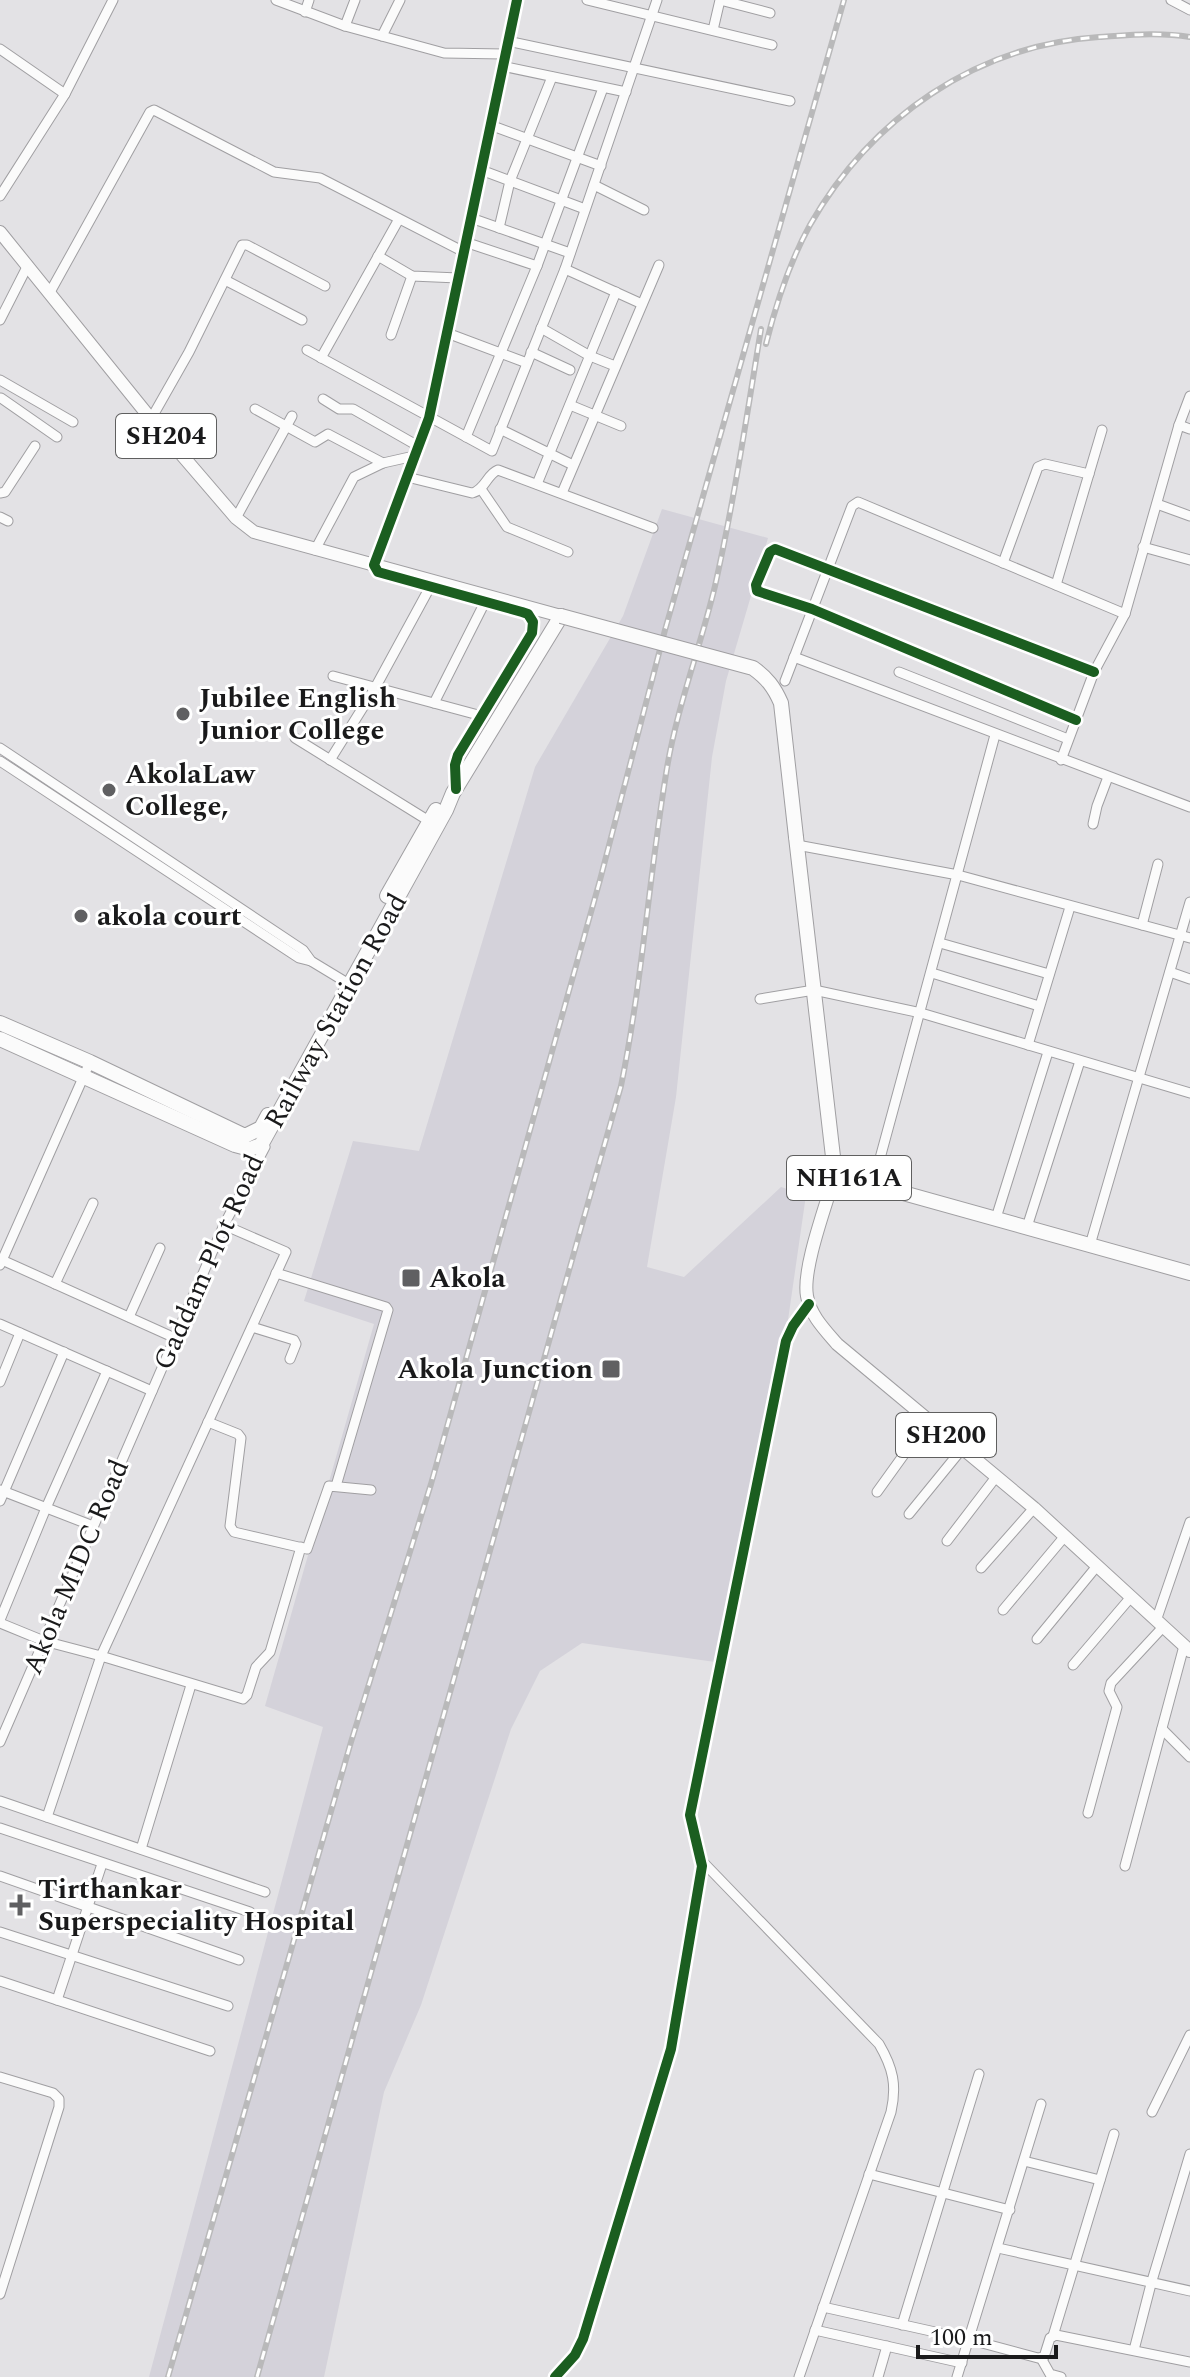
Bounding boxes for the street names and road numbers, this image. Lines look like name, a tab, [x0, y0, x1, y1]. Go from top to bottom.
road number: SH204	[116, 414, 216, 458]
street label: Railway Station Road	[253, 885, 419, 1137]
street label: Gaddam Plot Road	[142, 1147, 276, 1377]
road number: NH161A	[787, 1156, 911, 1200]
road number: SH200	[896, 1413, 996, 1457]
street label: Akola MIDC Road	[11, 1453, 141, 1681]

